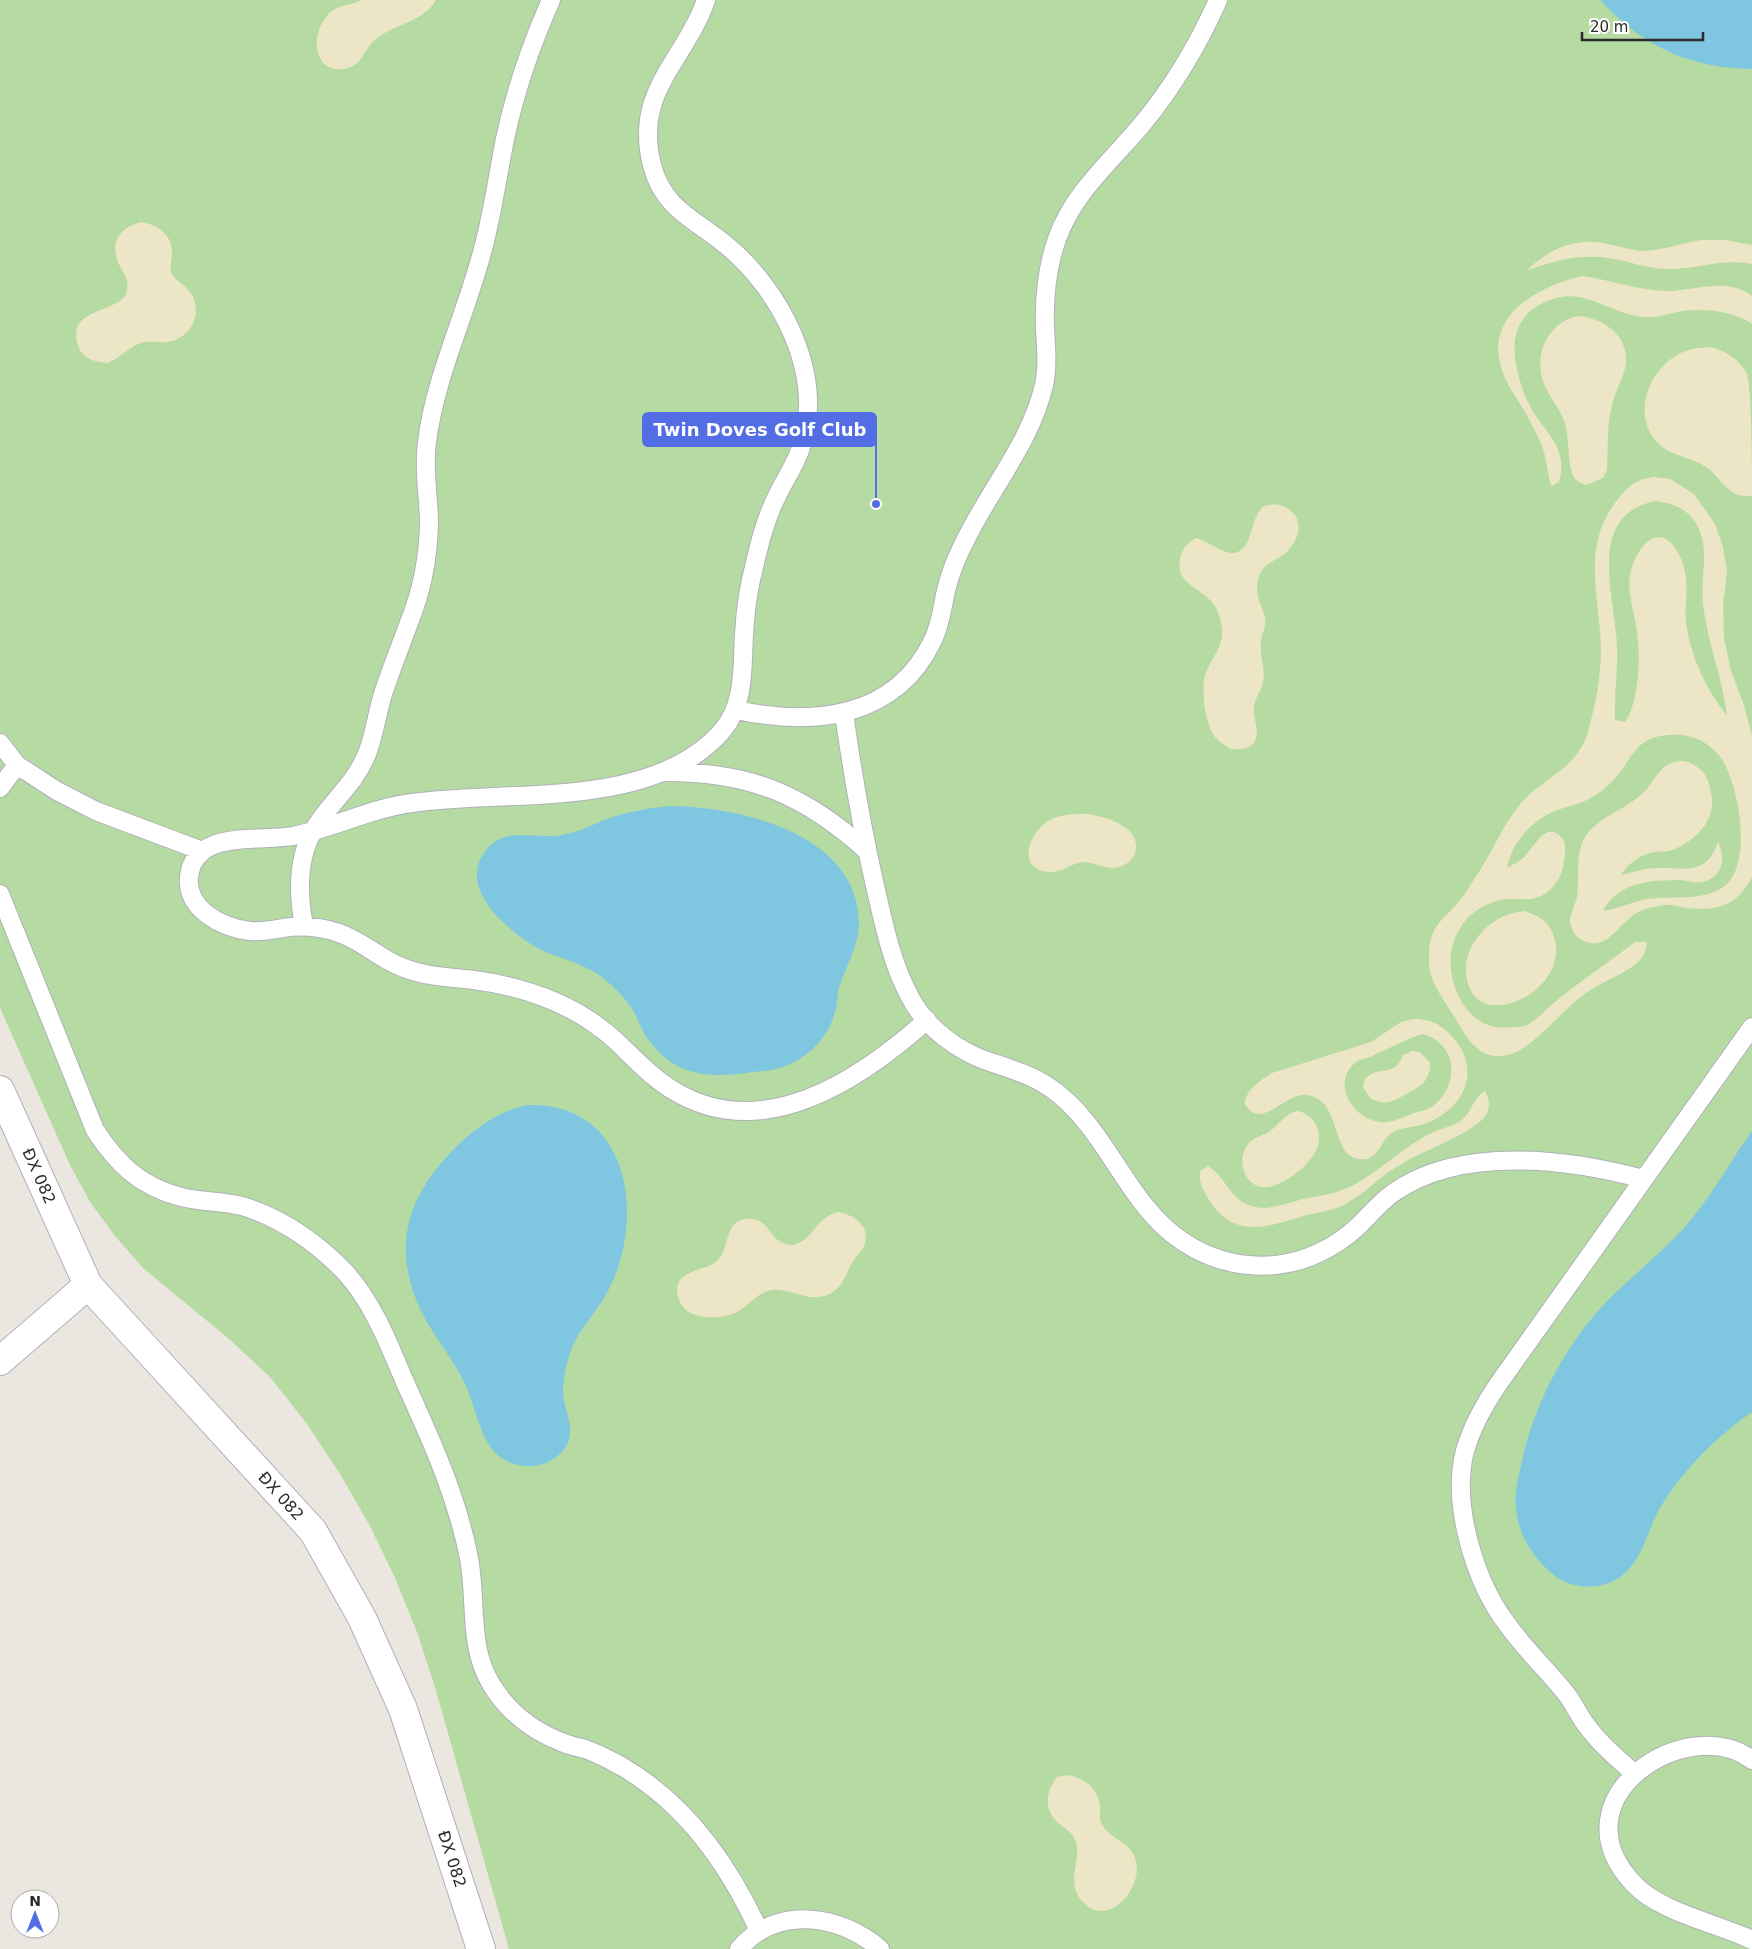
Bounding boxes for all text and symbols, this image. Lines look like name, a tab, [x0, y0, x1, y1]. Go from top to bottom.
scale bar	[1582, 10, 1703, 42]
text: 20 m	[1590, 18, 1628, 36]
callout: Twin Doves Golf Club	[643, 413, 876, 446]
text: Twin Doves Golf Club	[654, 419, 867, 440]
street label: ĐX 082	[18, 1145, 60, 1207]
street label: ĐX 082	[254, 1468, 308, 1524]
street label: ĐX 082	[434, 1828, 470, 1890]
north arrow	[10, 1889, 60, 1939]
text: N	[29, 1893, 41, 1909]

